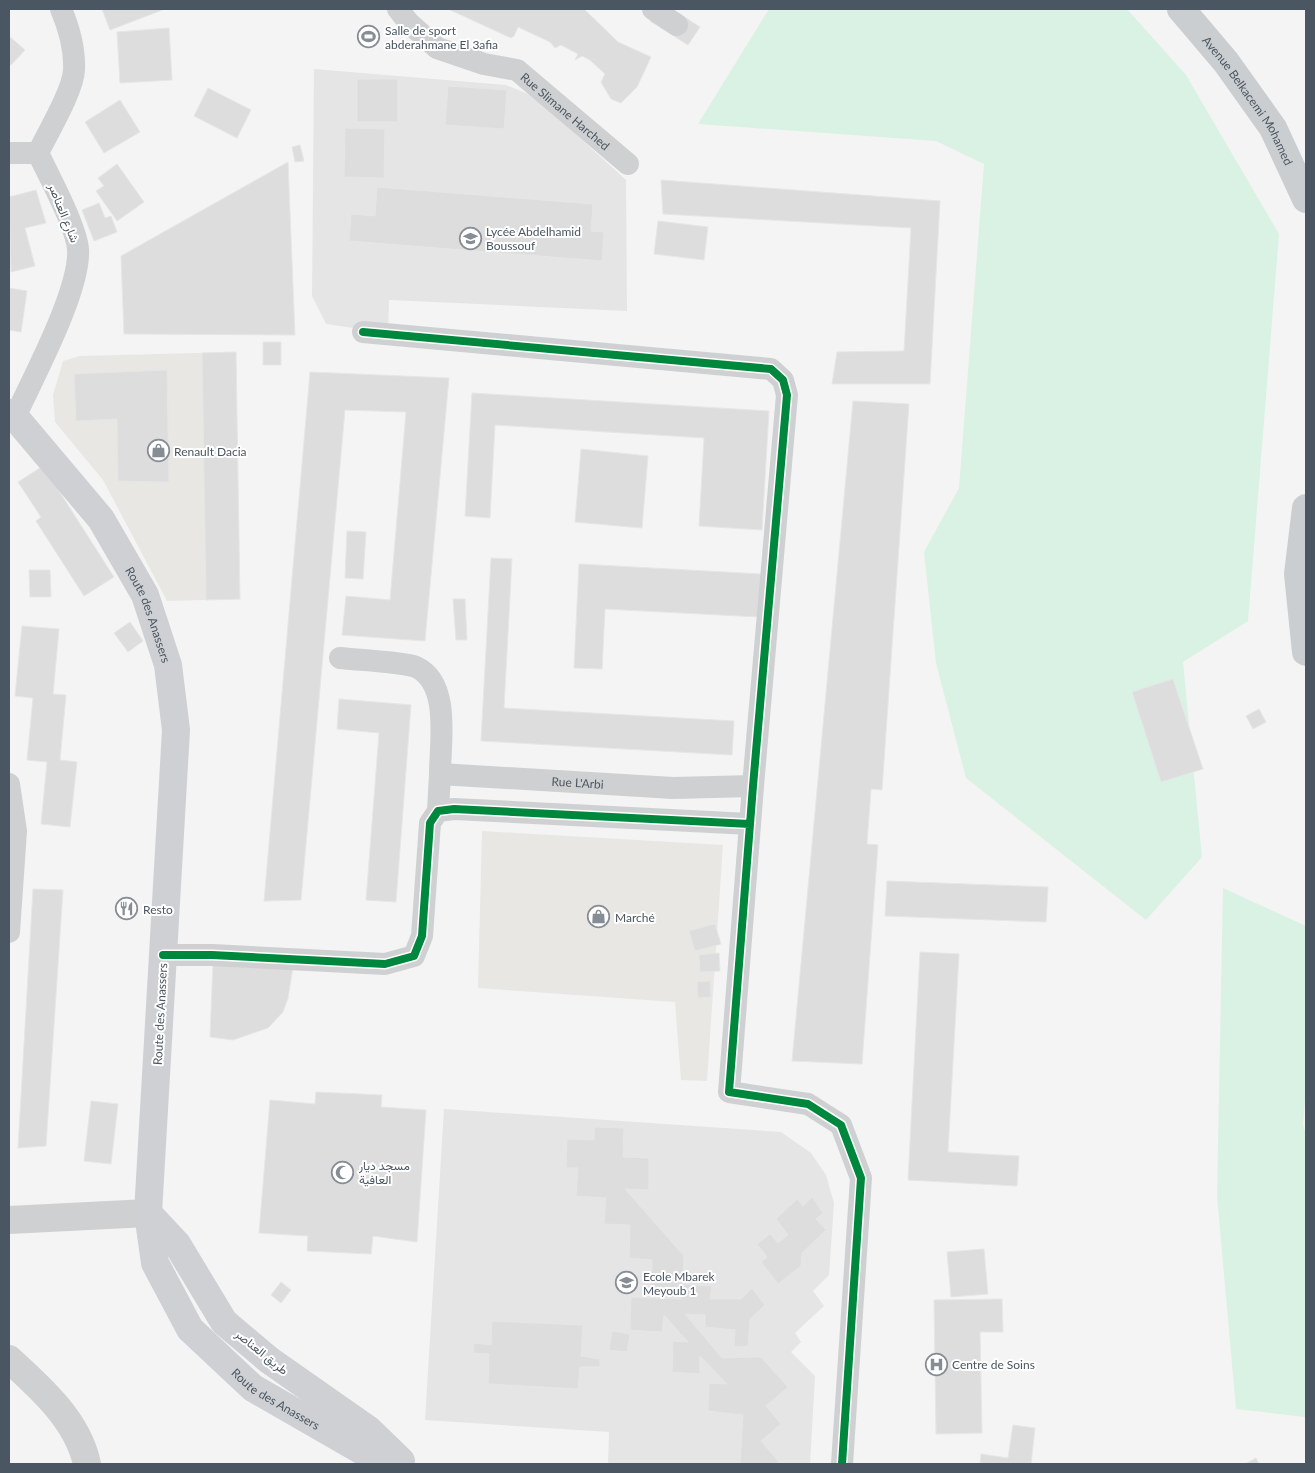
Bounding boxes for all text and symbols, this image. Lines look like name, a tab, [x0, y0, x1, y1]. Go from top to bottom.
place label: Salle de sport abderahmane El 3afia	[385, 23, 498, 52]
sports icon: Salle de sport abderahmane El 3afia	[357, 25, 381, 49]
street label: Avenue Belkacemi Mohamed	[1200, 33, 1297, 167]
street label: Rue Slimane Harched	[518, 69, 613, 153]
street label: شارع العناصر	[43, 180, 83, 245]
place label: Lycée Abdelhamid Boussouf	[486, 224, 581, 253]
school or university icon: Lycée Abdelhamid Boussouf	[458, 226, 482, 250]
shop icon: Renault Dacia	[146, 439, 170, 463]
place label: Renault Dacia	[174, 444, 247, 459]
street label: Route des Anassers	[123, 564, 174, 665]
street label: Rue L'Arbi	[551, 773, 604, 791]
restaurant icon: Resto	[115, 897, 139, 921]
place label: Resto	[143, 902, 173, 917]
shop icon: Marché	[587, 905, 611, 929]
place label: Marché	[615, 910, 655, 925]
street label: Route des Anassers	[150, 963, 170, 1065]
place label: مسجد ديار العافية	[358, 1158, 410, 1187]
mosque icon: مسجد ديار العافية	[331, 1160, 355, 1184]
place label: Ecole Mbarek Meyoub 1	[643, 1269, 716, 1298]
school or university icon: Ecole Mbarek Meyoub 1	[615, 1271, 639, 1295]
street label: طريق العناصر	[231, 1326, 292, 1379]
hospital icon: Centre de Soins	[924, 1352, 948, 1376]
place label: Centre de Soins	[952, 1357, 1035, 1372]
street label: Route des Anassers	[229, 1365, 323, 1433]

